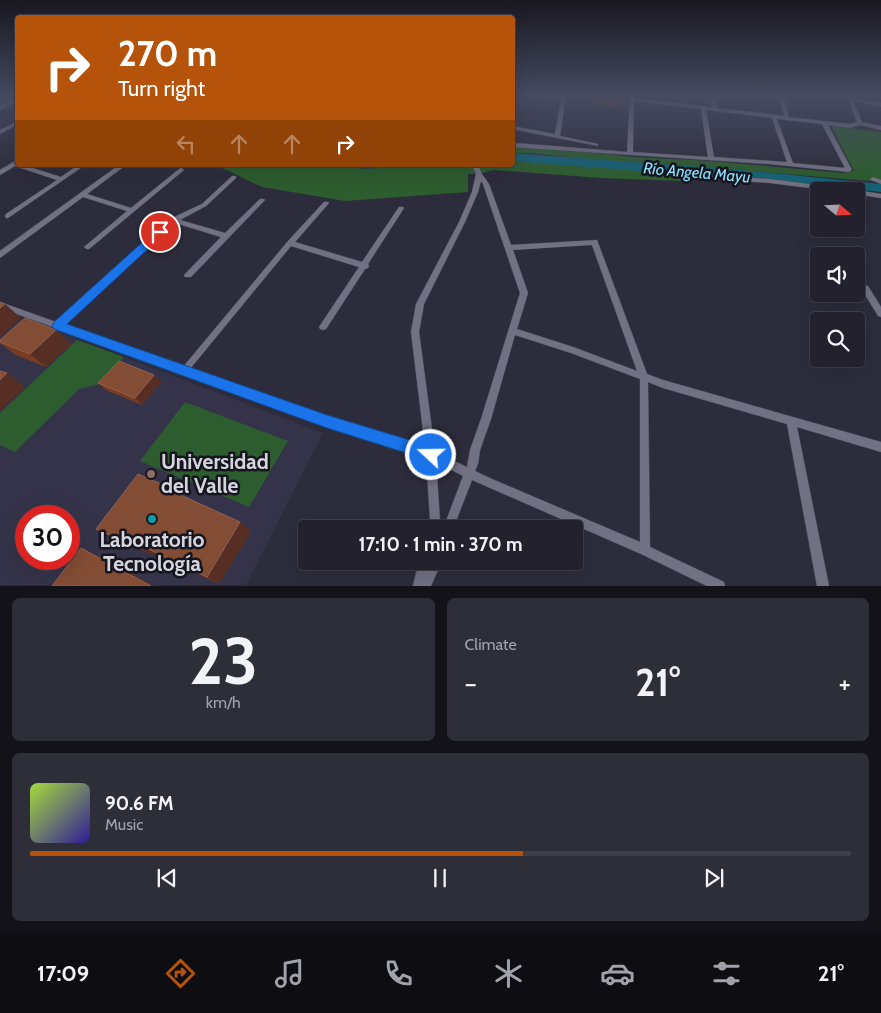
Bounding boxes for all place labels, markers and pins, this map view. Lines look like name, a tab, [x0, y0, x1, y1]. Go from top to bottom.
pin	[139, 211, 181, 253]
place label: Universidad del Valle	[161, 449, 269, 498]
marker: Universidad del Valle	[145, 468, 157, 480]
marker: Laboratorio Tecnología	[146, 513, 158, 525]
place label: Laboratorio Tecnología	[99, 527, 205, 576]

